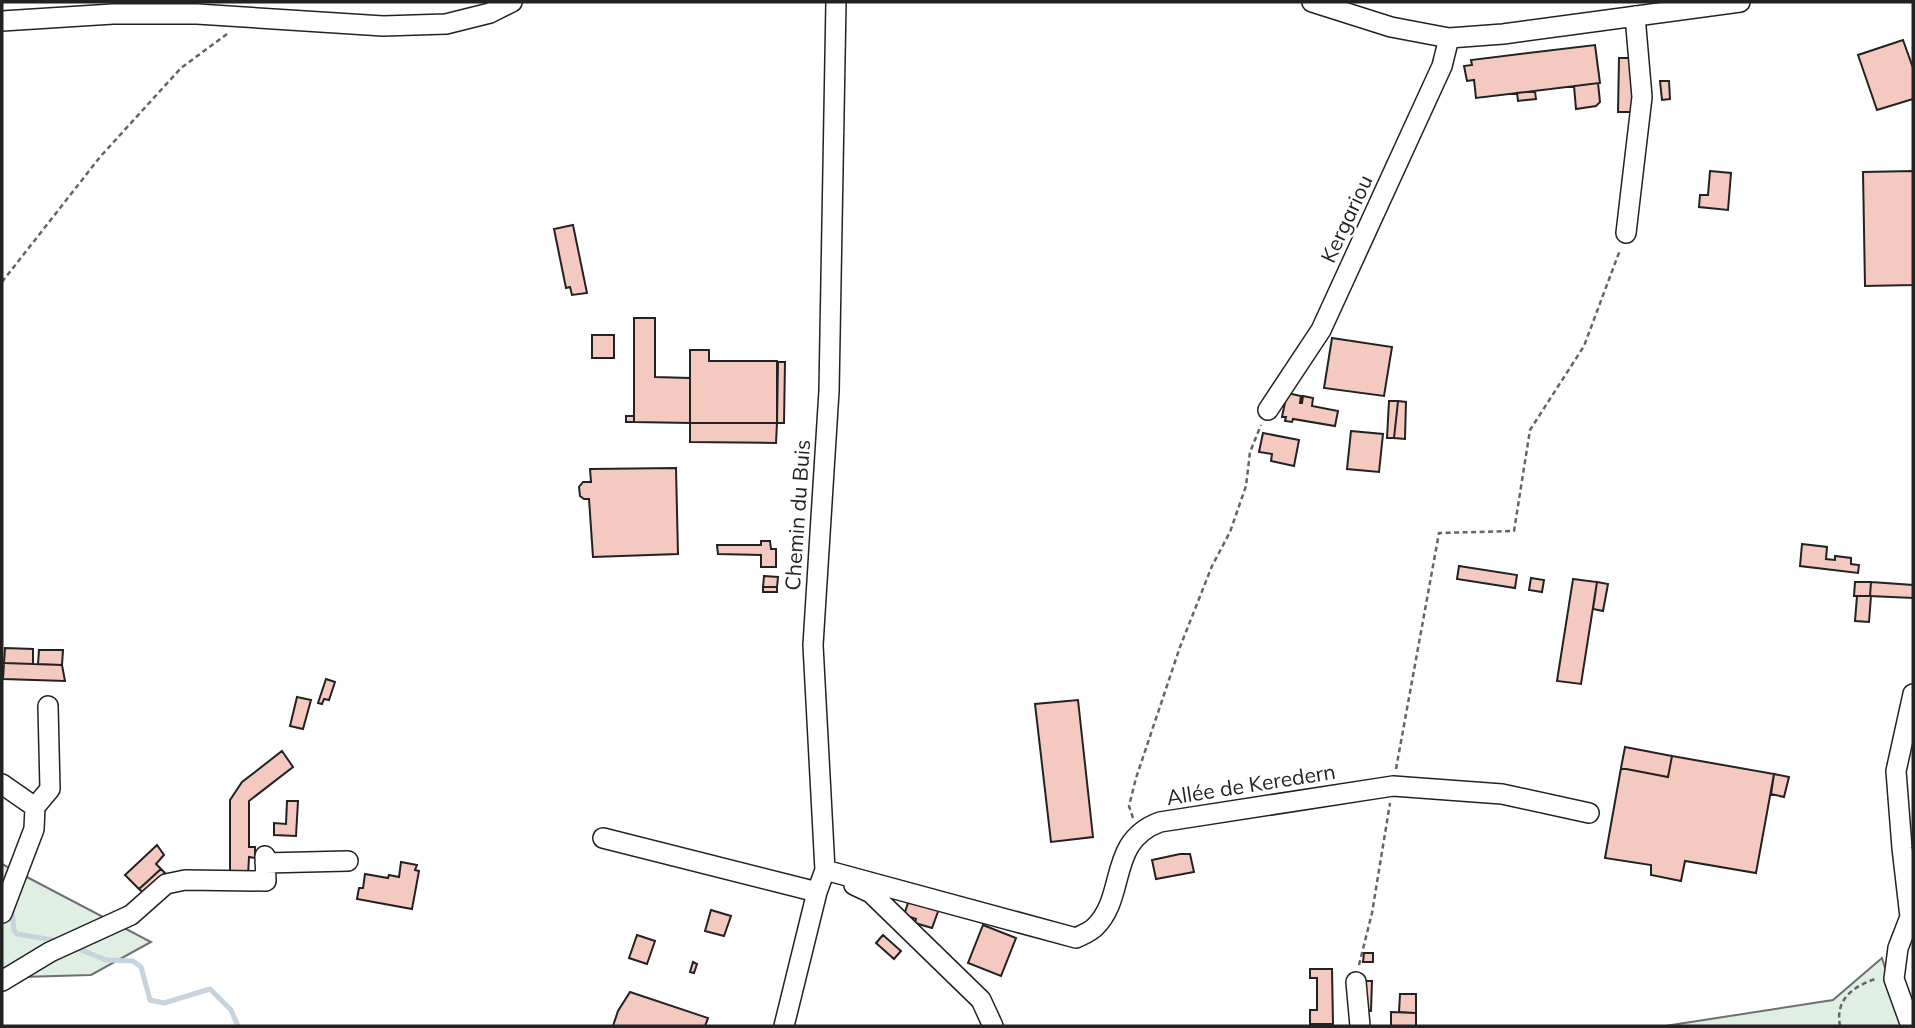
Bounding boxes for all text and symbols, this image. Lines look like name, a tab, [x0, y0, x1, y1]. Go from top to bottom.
street label: Kergariou	[1314, 170, 1378, 267]
street label: Chemin du Buis	[779, 439, 815, 591]
street label: Allée de Keredern	[1165, 758, 1337, 810]

